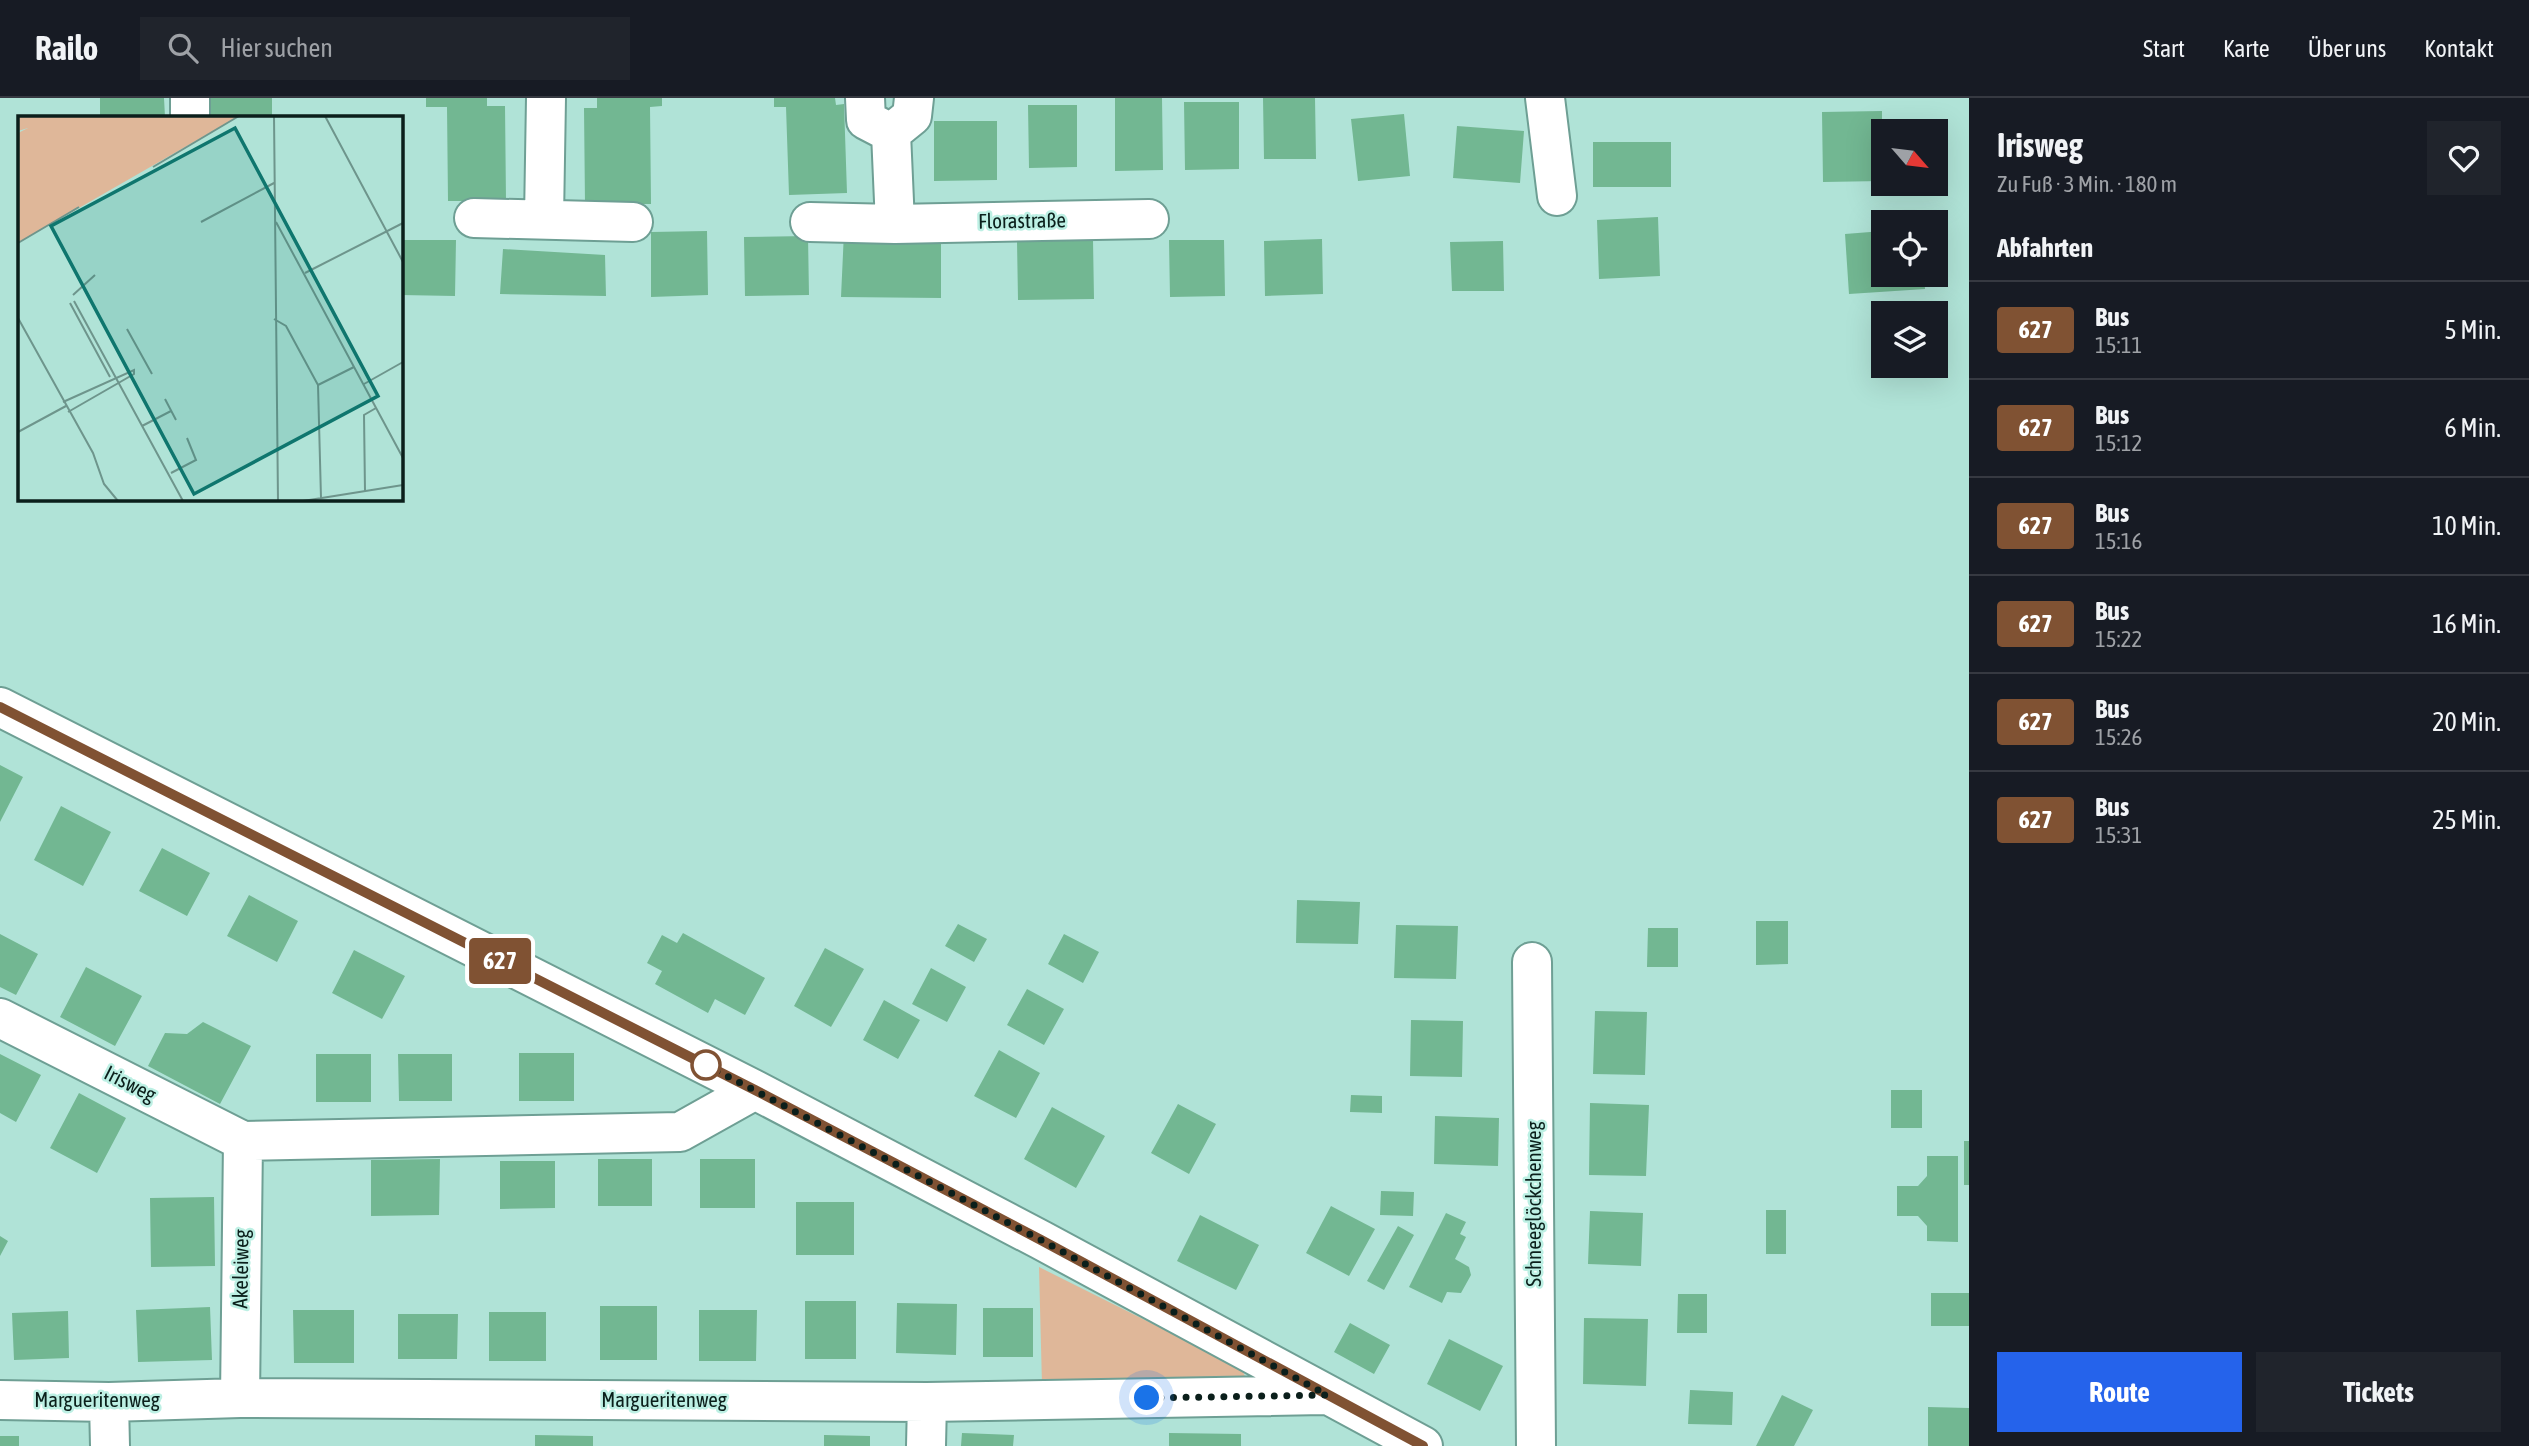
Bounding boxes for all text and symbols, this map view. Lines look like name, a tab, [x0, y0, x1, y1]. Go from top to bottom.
search box	[140, 17, 630, 80]
text: Railo	[35, 29, 98, 67]
icon: search	[164, 29, 202, 67]
text: Hier suchen	[220, 33, 333, 63]
text: Start	[2143, 35, 2185, 62]
text: Karte	[2223, 35, 2270, 62]
text: Über uns	[2308, 35, 2386, 62]
text: Kontakt	[2424, 35, 2494, 62]
inset map	[18, 116, 402, 500]
north arrow	[1871, 119, 1948, 196]
map controls	[1871, 119, 1948, 378]
button: heart	[2427, 121, 2501, 195]
text: Irisweg	[1997, 126, 2083, 164]
text: Zu Fuß · 3 Min. · 180 m	[1997, 171, 2177, 197]
street label: Florastraße	[978, 207, 1066, 233]
button: locate	[1871, 210, 1948, 287]
text: Abfahrten	[1997, 233, 2093, 263]
button: layers	[1871, 301, 1948, 378]
text: Bus	[2095, 302, 2129, 332]
text: 5 Min.	[2445, 315, 2501, 345]
text: 627	[2019, 316, 2052, 343]
text: 15:11	[2095, 332, 2142, 358]
text: Bus	[2095, 400, 2129, 430]
text: 6 Min.	[2445, 413, 2501, 443]
text: 627	[2019, 414, 2052, 441]
text: 15:12	[2095, 430, 2142, 456]
text: Bus	[2095, 498, 2129, 528]
text: 10 Min.	[2432, 511, 2501, 541]
text: 627	[2019, 512, 2052, 539]
text: 15:16	[2095, 528, 2142, 554]
text: Bus	[2095, 596, 2129, 626]
text: 16 Min.	[2432, 609, 2501, 639]
text: 627	[2019, 610, 2052, 637]
text: 15:22	[2095, 626, 2142, 652]
text: Bus	[2095, 694, 2129, 724]
text: 20 Min.	[2432, 707, 2501, 737]
text: 627	[2019, 708, 2052, 735]
text: 15:26	[2095, 724, 2142, 750]
text: Bus	[2095, 792, 2129, 822]
text: 25 Min.	[2432, 805, 2501, 835]
text: 627	[2019, 806, 2052, 833]
text: 15:31	[2095, 822, 2142, 848]
line badge: 627	[460, 938, 540, 984]
text: 627	[483, 947, 517, 974]
unlabelled marker	[691, 1050, 721, 1080]
street label: Irisweg	[101, 1060, 160, 1106]
street label: Schneeglöckchenweg	[1521, 1121, 1545, 1287]
street label: Akeleiweg	[227, 1229, 253, 1309]
button: Route	[1997, 1352, 2242, 1432]
button: Tickets	[2256, 1352, 2501, 1432]
your location	[1129, 1380, 1164, 1415]
street label: Margueritenweg	[34, 1387, 160, 1411]
street label: Margueritenweg	[601, 1387, 727, 1411]

